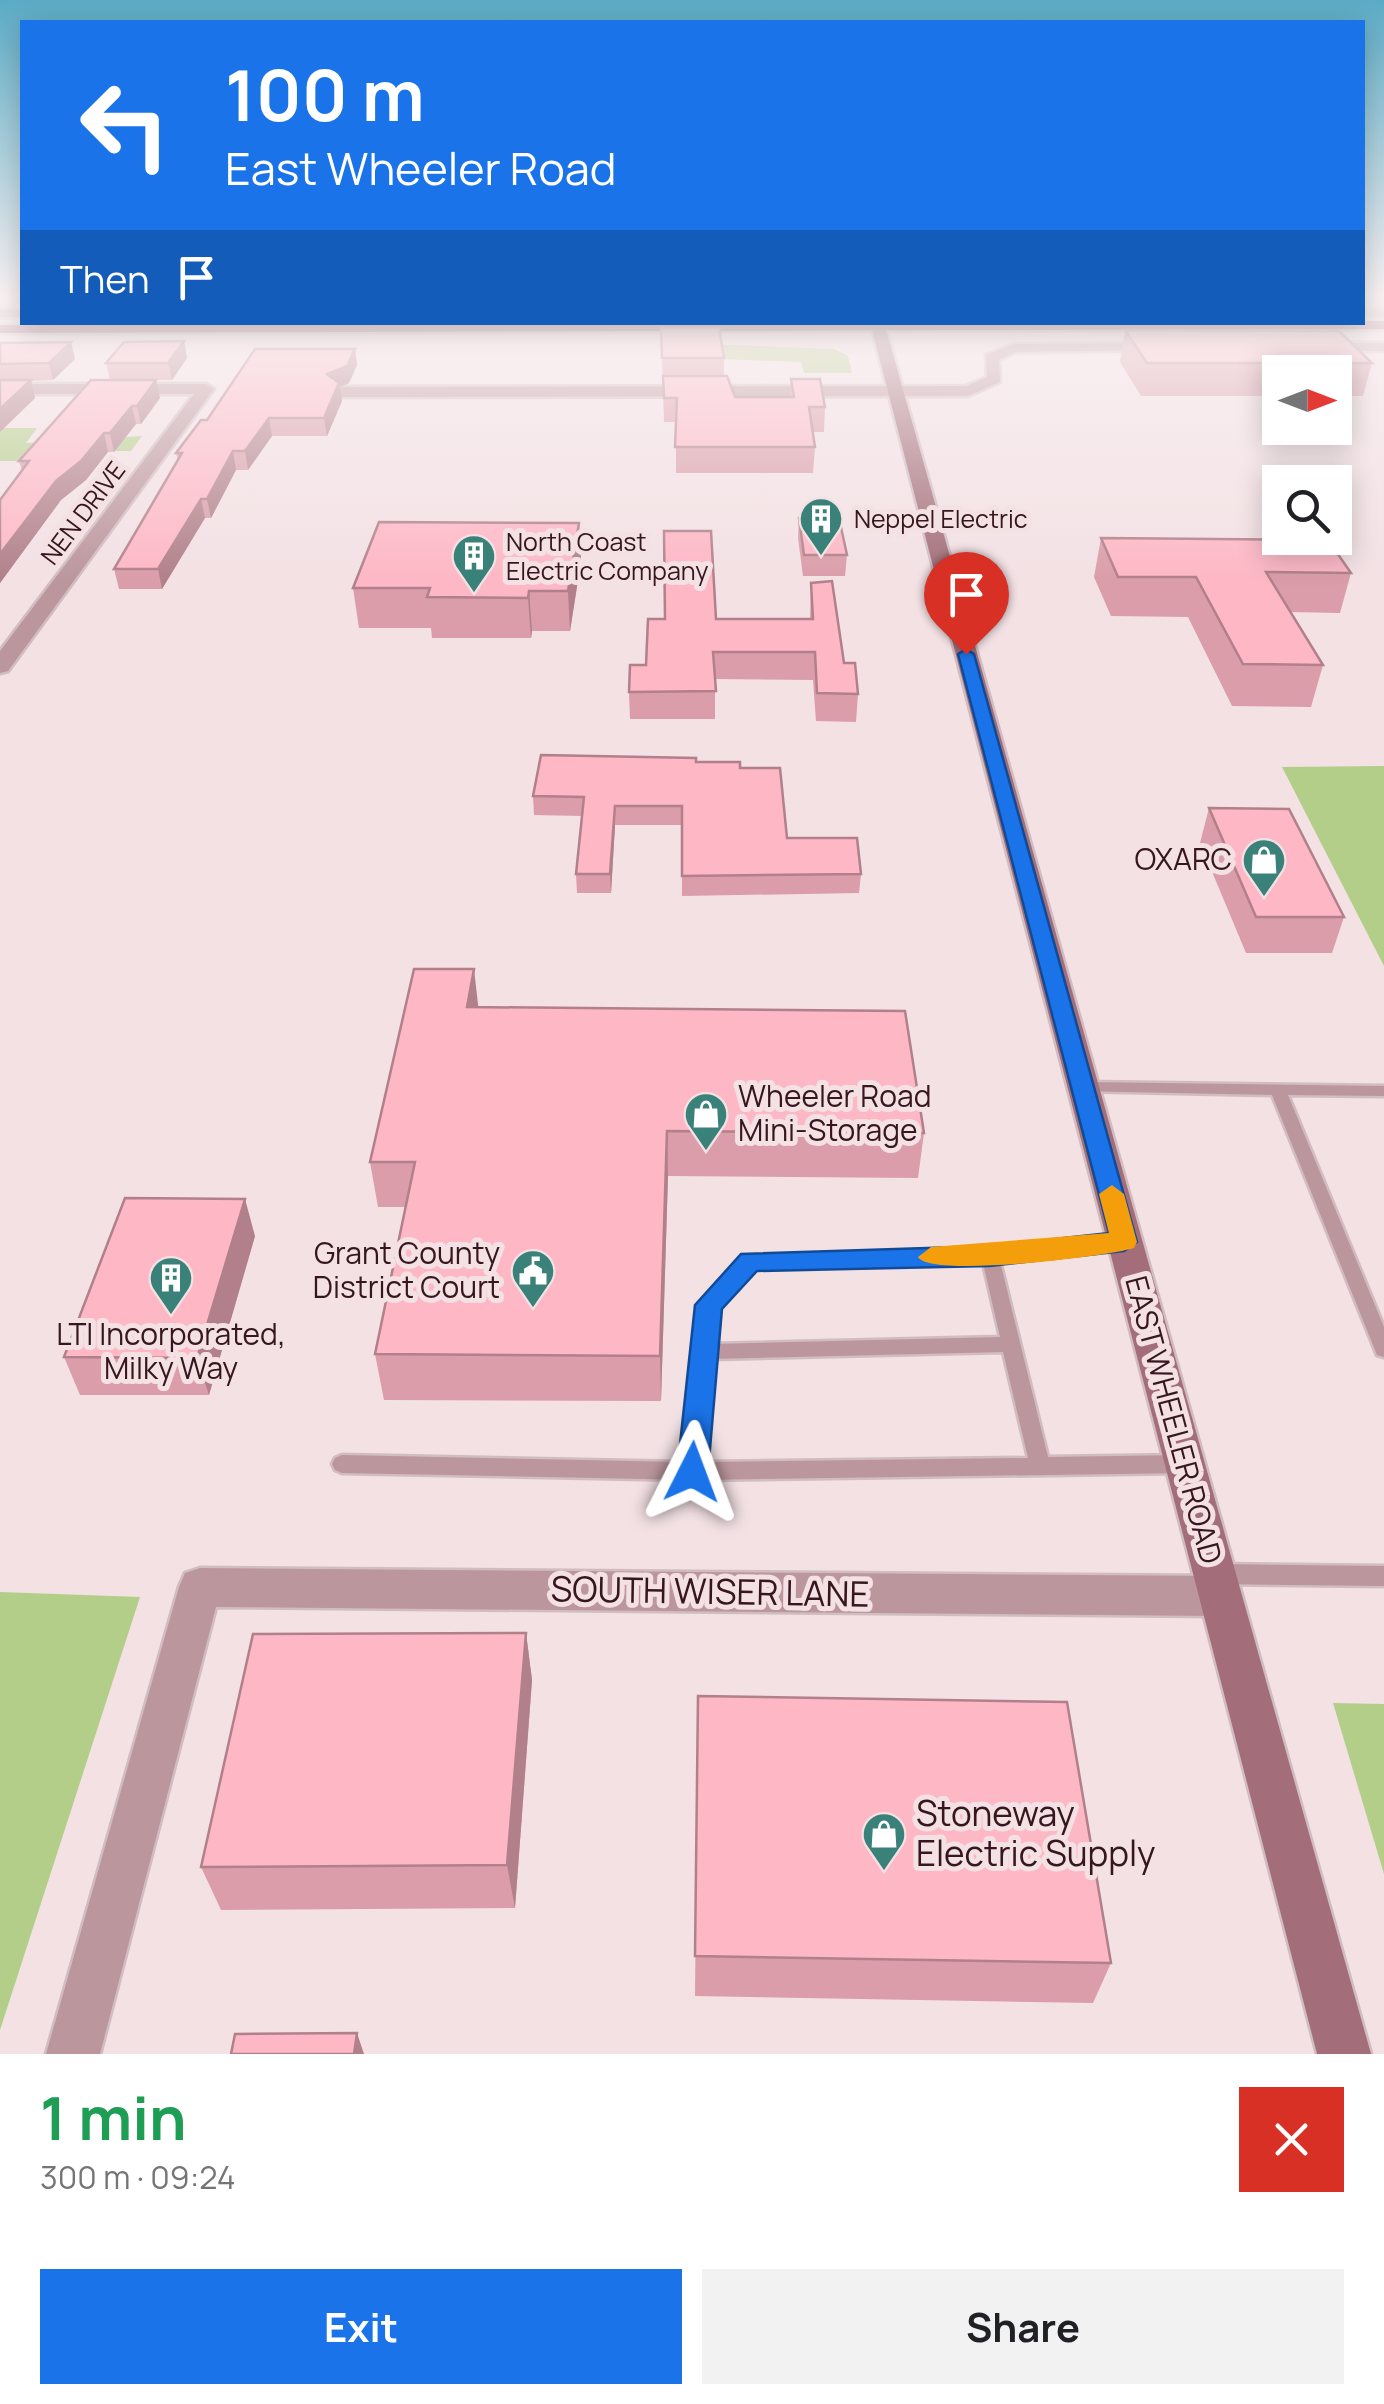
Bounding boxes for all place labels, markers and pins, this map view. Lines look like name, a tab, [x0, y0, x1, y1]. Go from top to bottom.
building icon: Neppel Electric	[798, 496, 844, 557]
place label: Neppel Electric	[854, 501, 1028, 536]
place label: North Coast Electric Company	[506, 524, 708, 588]
building icon: North Coast Electric Company	[451, 533, 497, 594]
pin	[924, 552, 1009, 655]
shop icon: OXARC	[1241, 837, 1287, 898]
place label: OXARC	[1135, 838, 1232, 879]
place label: Wheeler Road Mini-Storage	[738, 1075, 931, 1150]
shop icon: Wheeler Road Mini-Storage	[683, 1091, 729, 1152]
place label: Grant County District Court	[313, 1232, 500, 1307]
public building icon: Grant County District Court	[510, 1248, 556, 1309]
building icon: LTI Incorporated, Milky Way	[148, 1255, 194, 1316]
place label: LTI Incorporated, Milky Way	[56, 1313, 286, 1388]
place label: Stoneway Electric Supply	[916, 1789, 1156, 1877]
shop icon: Stoneway Electric Supply	[861, 1811, 907, 1872]

